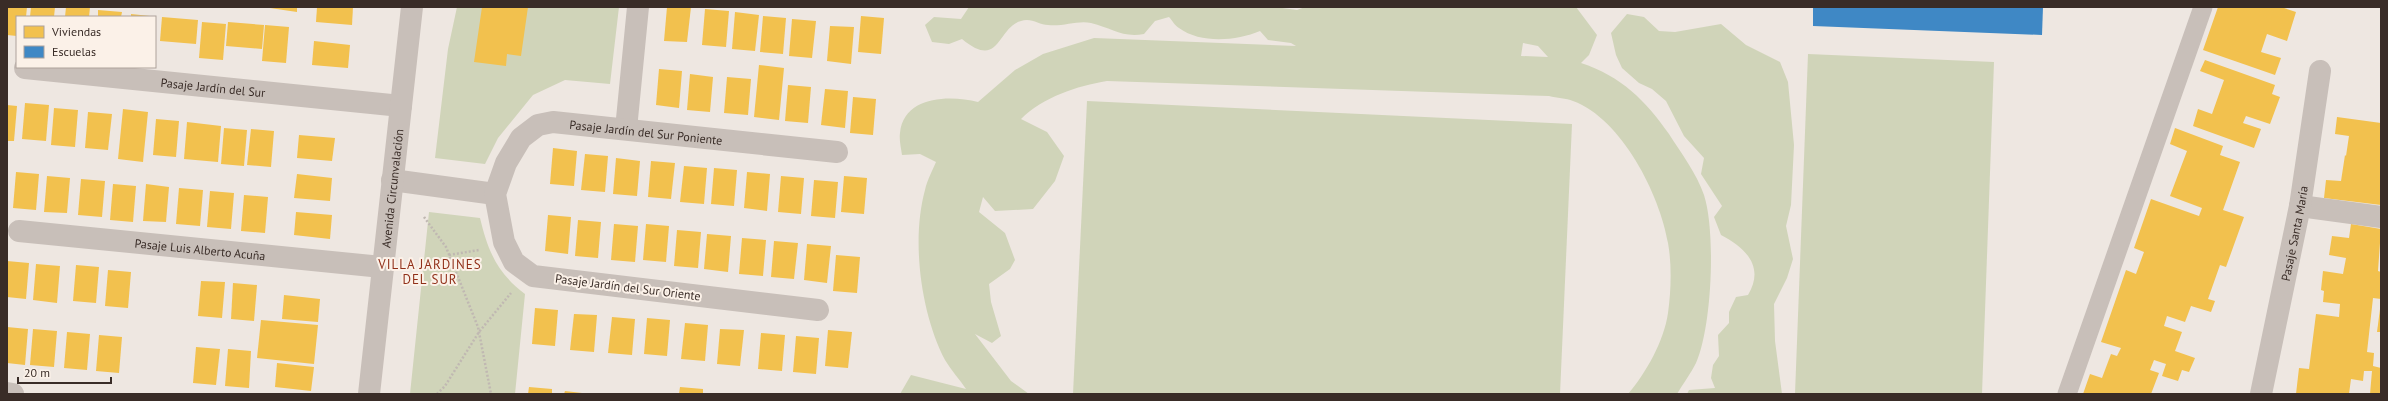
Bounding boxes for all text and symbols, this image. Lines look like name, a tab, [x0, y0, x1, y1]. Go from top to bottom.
legend	[16, 16, 156, 68]
text: Viviendas	[51, 24, 101, 39]
text: Escuelas	[52, 44, 96, 59]
street label: Pasaje Jardín del Sur	[160, 74, 266, 100]
street label: Pasaje Jardín del Sur Poniente	[569, 116, 723, 147]
street label: Avenida Circunvalación	[378, 128, 406, 248]
street label: Pasaje Santa María	[2277, 185, 2310, 282]
street label: Pasaje Luis Alberto Acuña	[134, 235, 266, 263]
district label: VILLA JARDINES DEL SUR	[377, 256, 482, 288]
street label: Pasaje Jardín del Sur Oriente	[554, 271, 702, 303]
scale bar	[18, 359, 111, 385]
text: 20 m	[24, 365, 50, 380]

